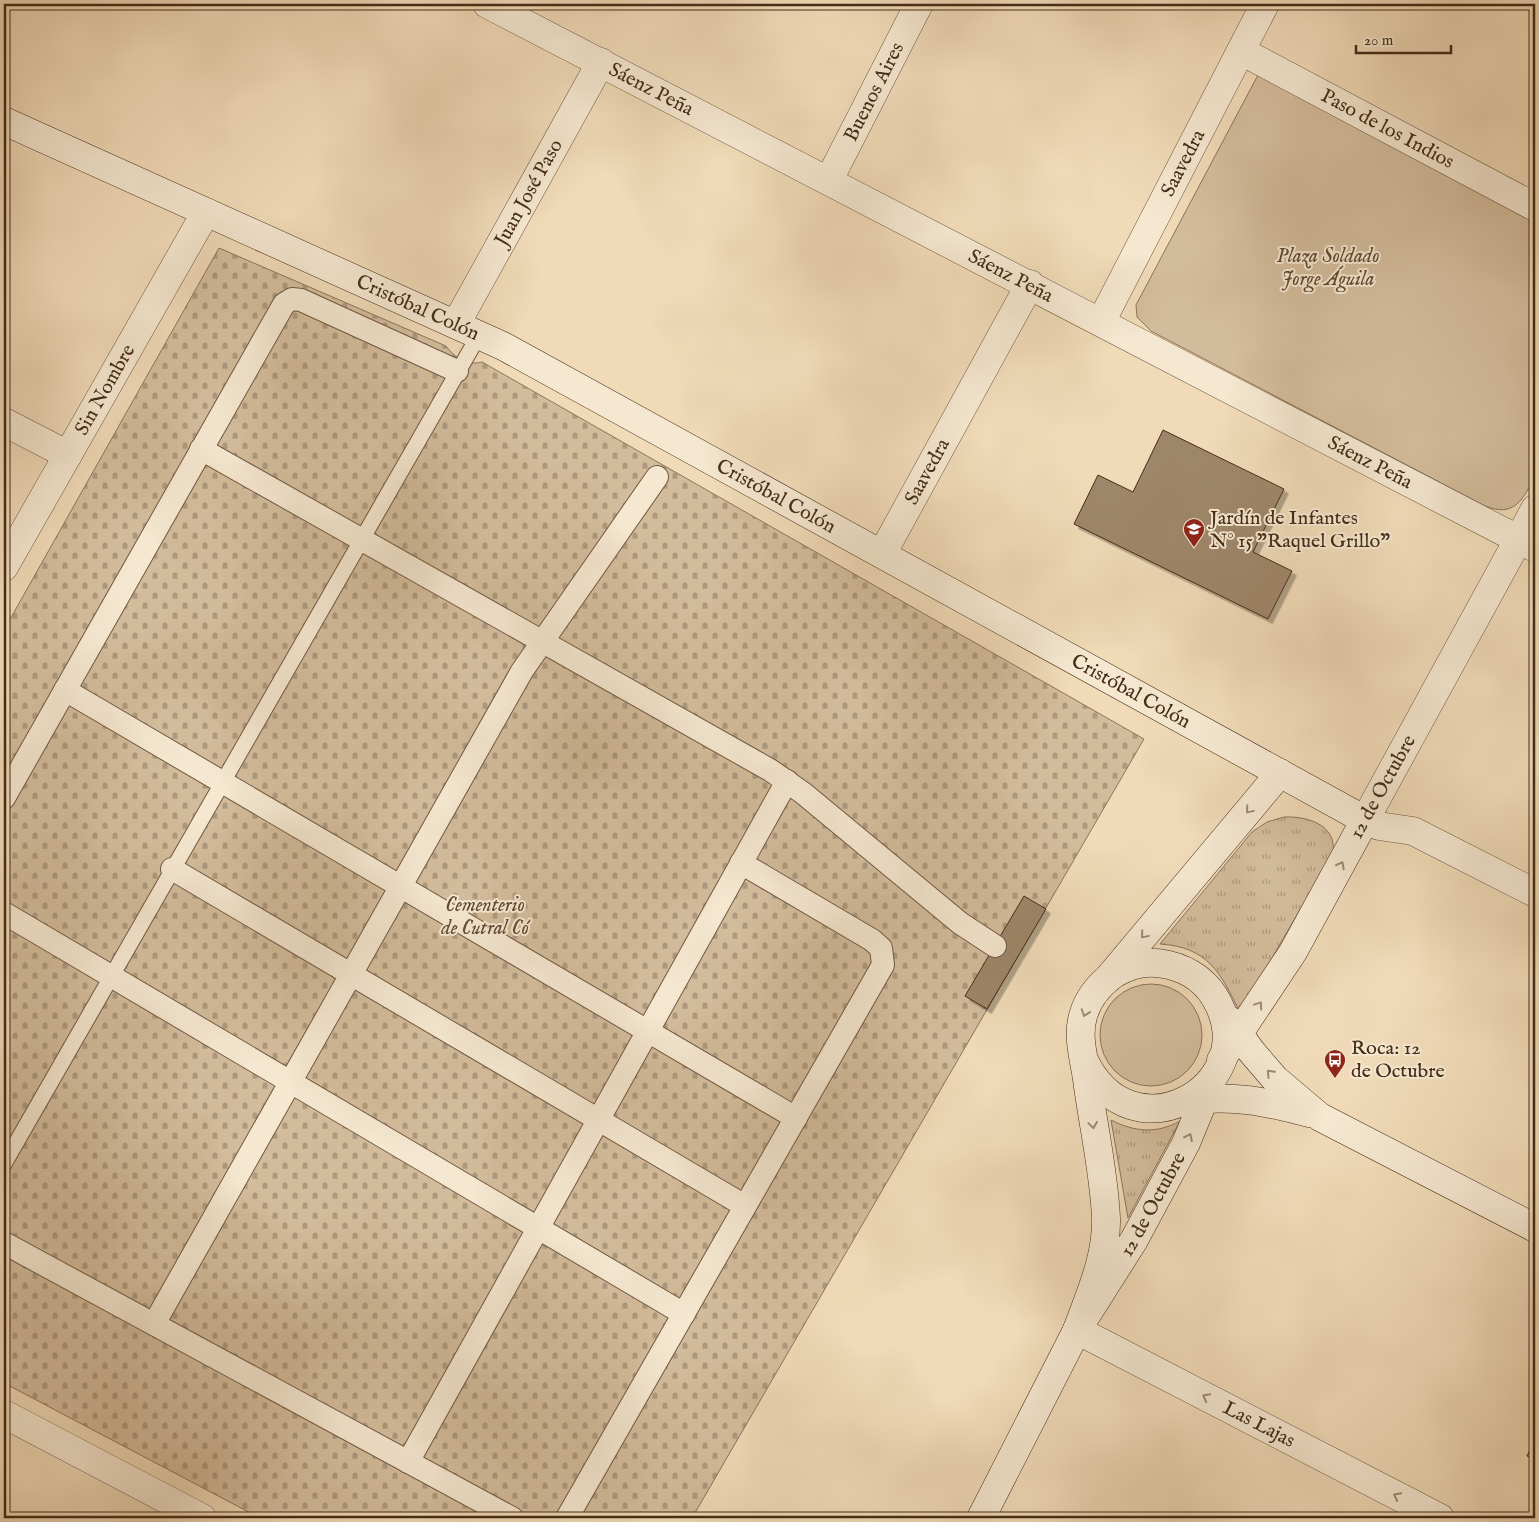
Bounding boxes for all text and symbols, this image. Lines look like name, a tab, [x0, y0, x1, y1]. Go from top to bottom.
scale bar	[1356, 22, 1452, 54]
text: 20 m	[1364, 31, 1394, 50]
street label: Buenos Aires	[838, 38, 910, 146]
street label: Sáenz Peña	[605, 57, 698, 122]
street label: Paso de los Indios	[1317, 83, 1458, 174]
street label: Saavedra	[1155, 125, 1211, 201]
street label: Juan José Paso	[488, 135, 568, 252]
street label: Sáenz Peña	[964, 243, 1058, 308]
park label: Plaza Soldado Jorge Águila	[1277, 244, 1379, 293]
street label: Cristóbal Colón	[352, 269, 484, 346]
street label: Sin Nombre	[69, 340, 141, 440]
street label: Sáenz Peña	[1323, 430, 1417, 495]
street label: Saavedra	[899, 434, 956, 509]
street label: Cristóbal Colón	[712, 453, 840, 539]
place label: Jardín de Infantes N° 15 "Raquel Grillo"	[1208, 506, 1390, 554]
school or university icon: Jardín de Infantes N° 15 "Raquel Grillo"	[1182, 517, 1206, 548]
street label: Cristóbal Colón	[1067, 648, 1195, 734]
street label: 12 de Octubre	[1344, 731, 1422, 843]
one-way arrow	[1245, 805, 1254, 814]
one-way arrow	[1335, 861, 1345, 870]
park label: Cementerio de Cutral Có	[440, 893, 531, 941]
one-way arrow	[1142, 929, 1150, 938]
one-way arrow	[1253, 1001, 1262, 1011]
one-way arrow	[1081, 1008, 1091, 1016]
place label: Roca: 12 de Octubre	[1351, 1036, 1445, 1084]
bus stop icon: Roca: 12 de Octubre	[1323, 1048, 1347, 1079]
one-way arrow	[1267, 1070, 1276, 1079]
one-way arrow	[1088, 1121, 1098, 1130]
one-way arrow	[1183, 1133, 1193, 1142]
street label: 12 de Octubre	[1114, 1148, 1191, 1261]
one-way arrow	[1202, 1393, 1211, 1403]
street label: Las Lajas	[1219, 1395, 1299, 1453]
one-way arrow	[1393, 1492, 1402, 1502]

